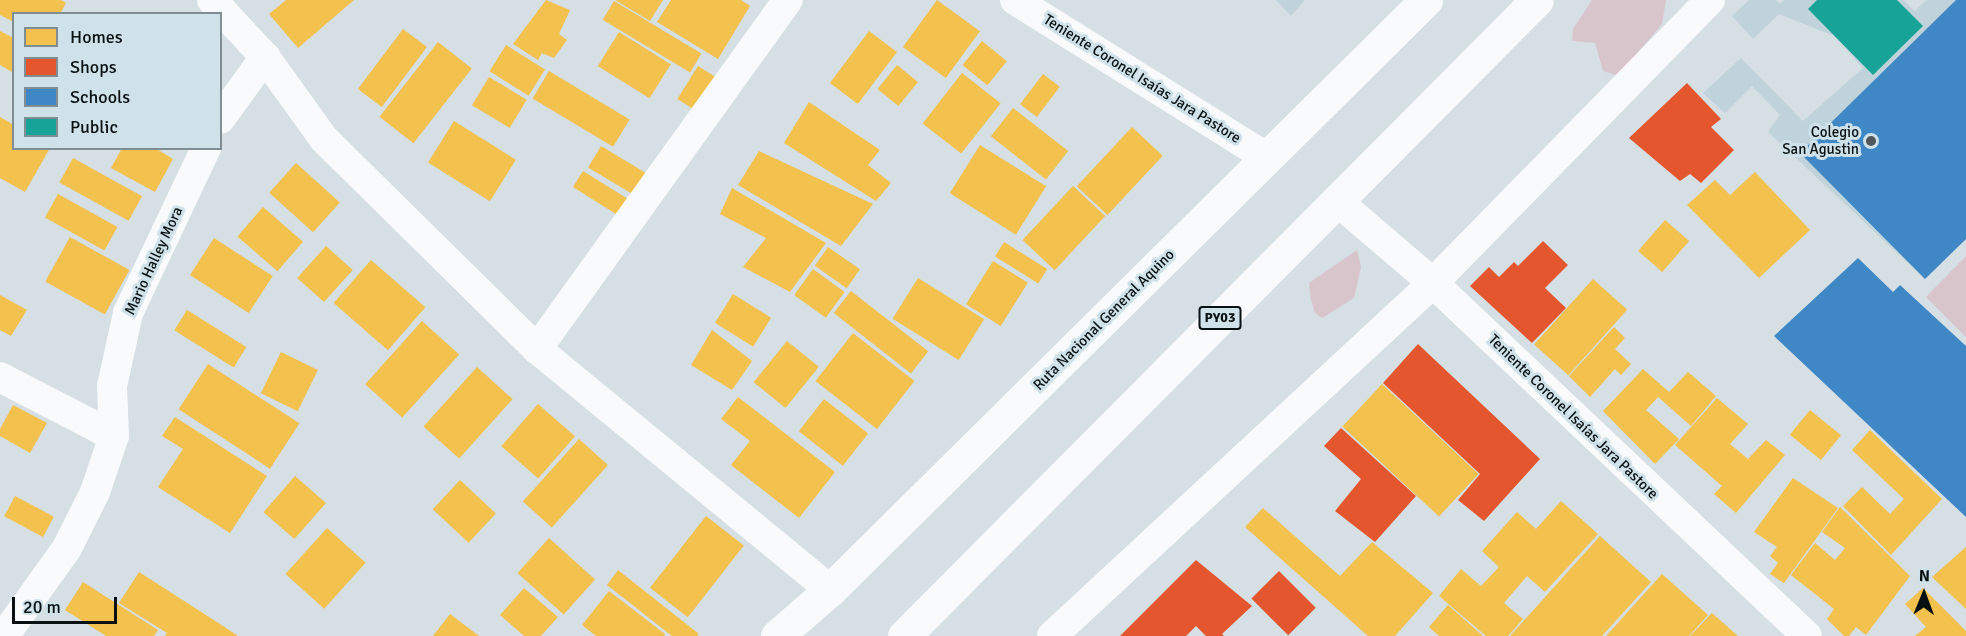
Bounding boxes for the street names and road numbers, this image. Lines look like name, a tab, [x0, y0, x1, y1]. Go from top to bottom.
street label: Teniente Coronel Isaías Jara Pastore	[1040, 11, 1244, 147]
street label: Mario Halley Mora	[121, 204, 187, 318]
street label: Ruta Nacional General Aquino	[1030, 246, 1178, 394]
road number: PY03	[1198, 307, 1242, 329]
street label: Teniente Coronel Isaías Jara Pastore	[1484, 331, 1662, 503]

